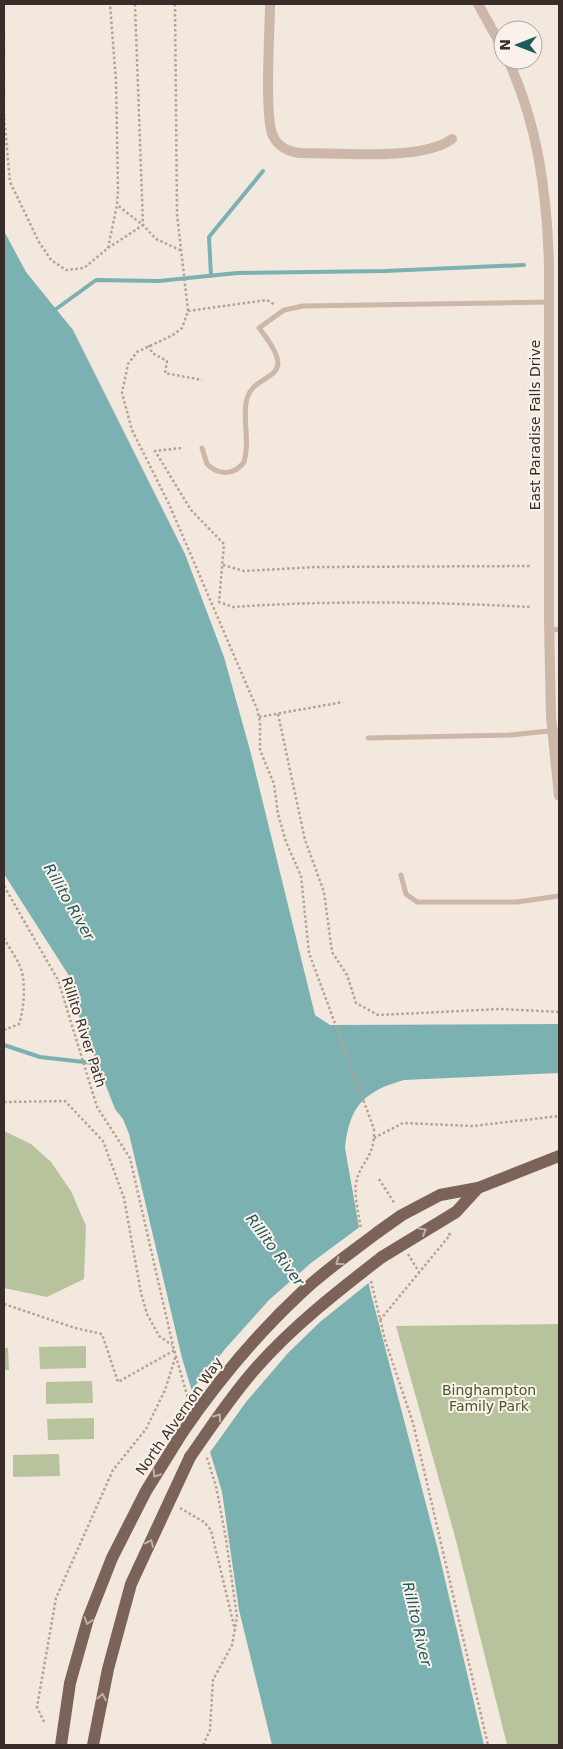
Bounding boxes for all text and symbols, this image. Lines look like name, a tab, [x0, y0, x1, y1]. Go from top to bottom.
north arrow	[493, 20, 543, 70]
text: N	[497, 39, 513, 51]
street label: East Paradise Falls Drive	[527, 340, 543, 510]
water label: Rillito River	[40, 860, 99, 944]
street label: Rillito River Path	[59, 975, 109, 1089]
water label: Rillito River	[242, 1210, 309, 1290]
one-way arrow	[418, 1227, 427, 1237]
one-way arrow	[335, 1256, 345, 1265]
street label: North Alvernon Way	[132, 1354, 226, 1478]
park label: Binghampton Family Park	[442, 1382, 536, 1414]
one-way arrow	[212, 1413, 221, 1423]
one-way arrow	[153, 1469, 163, 1478]
one-way arrow	[143, 1539, 154, 1548]
water label: Rillito River	[399, 1580, 436, 1669]
one-way arrow	[84, 1617, 94, 1625]
one-way arrow	[97, 1693, 107, 1702]

